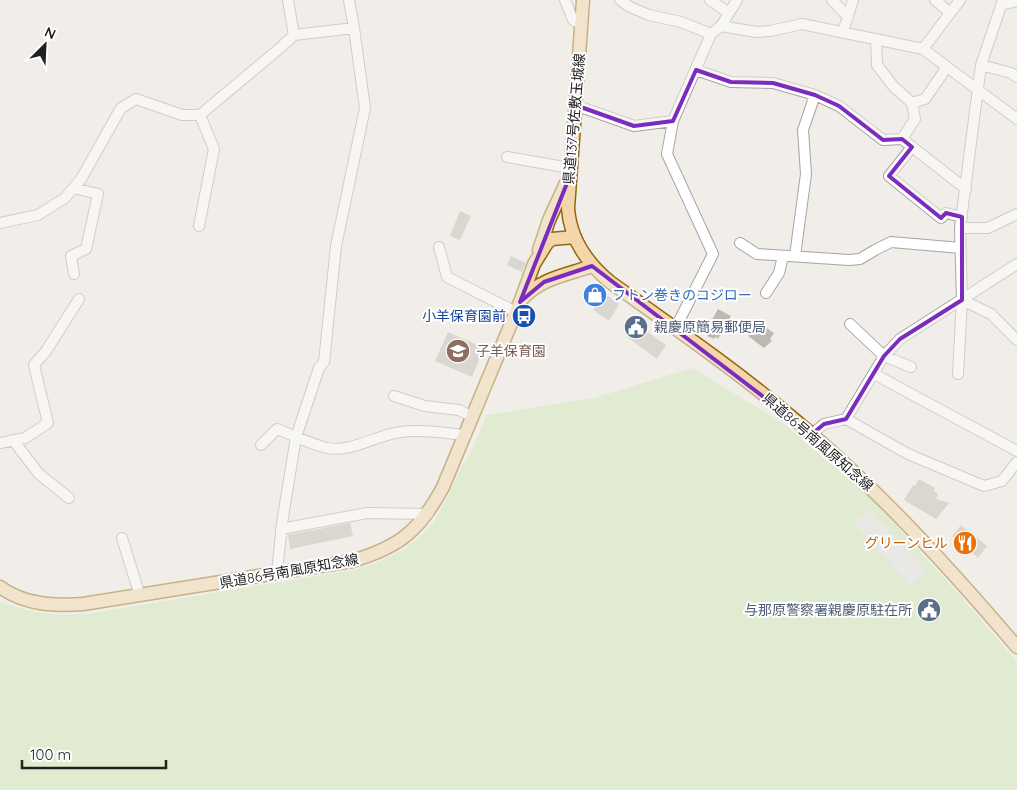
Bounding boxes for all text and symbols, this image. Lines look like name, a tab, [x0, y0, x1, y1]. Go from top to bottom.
north arrow	[20, 20, 70, 70]
text: N	[42, 23, 59, 43]
street label: 県道137号佐敷玉城線	[559, 53, 589, 185]
shop icon: フトン巻きのコジロー	[582, 282, 608, 308]
place label: フトン巻きのコジロー	[612, 286, 752, 304]
bus stop icon: 小羊保育園前	[511, 303, 537, 329]
place label: 小羊保育園前	[422, 307, 506, 325]
public building icon: 親慶原簡易郵便局	[623, 314, 649, 340]
place label: 親慶原簡易郵便局	[654, 318, 766, 336]
school or university icon: 子羊保育園	[445, 338, 471, 364]
place label: 子羊保育園	[476, 342, 546, 360]
street label: 県道86号南風原知念線	[759, 389, 877, 495]
restaurant icon: グリーンヒル	[952, 530, 978, 556]
place label: グリーンヒル	[865, 534, 948, 552]
street label: 県道86号南風原知念線	[218, 550, 360, 592]
public building icon: 与那原警察署親慶原駐在所	[916, 597, 942, 623]
place label: 与那原警察署親慶原駐在所	[744, 601, 912, 619]
scale bar	[22, 738, 166, 770]
text: 100 m	[30, 745, 71, 764]

